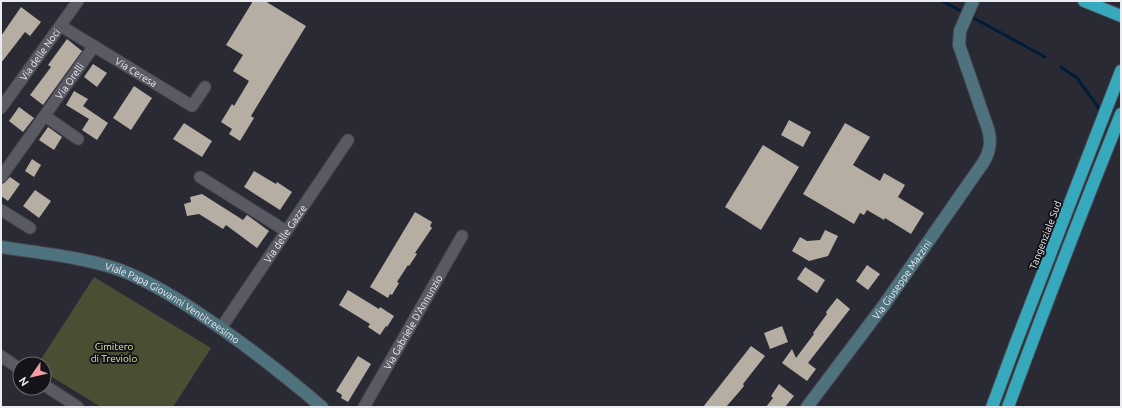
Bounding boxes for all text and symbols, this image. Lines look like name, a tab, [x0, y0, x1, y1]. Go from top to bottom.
street label: Via delle Noci	[18, 27, 62, 83]
street label: Via Ceresa	[113, 55, 159, 89]
street label: Via Orelli	[53, 61, 86, 101]
street label: Tangenziale Sud	[1027, 199, 1064, 271]
street label: Via delle Gazze	[262, 203, 309, 265]
street label: Via Giuseppe Mazzini	[870, 238, 934, 321]
street label: Viale Papa Giovanni Ventitreesimo	[104, 261, 242, 346]
street label: Via Gabriele D'Annunzio	[382, 273, 445, 372]
park label: Cimitero di Treviolo	[91, 341, 138, 364]
north arrow	[12, 356, 52, 396]
text: N	[16, 375, 31, 388]

